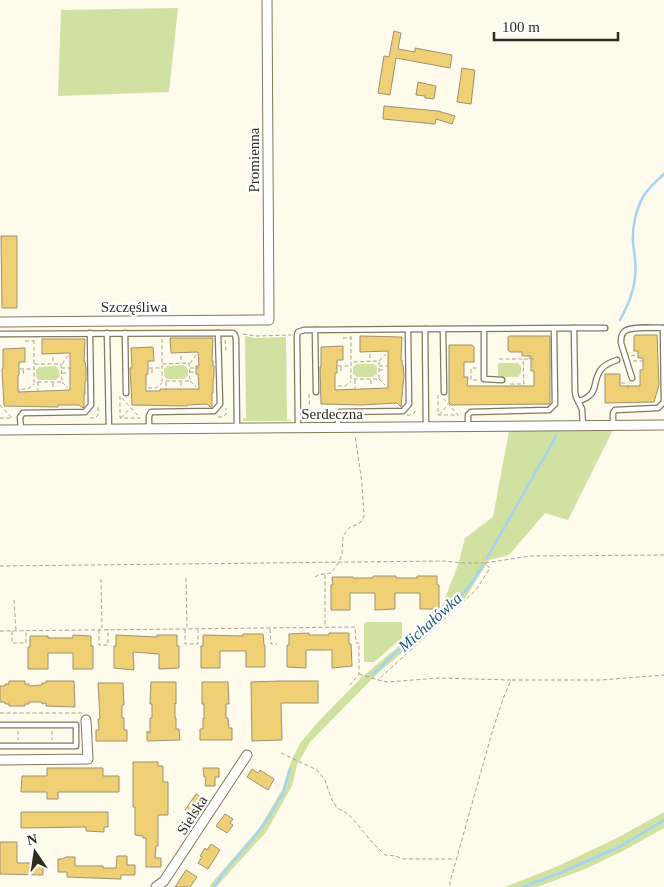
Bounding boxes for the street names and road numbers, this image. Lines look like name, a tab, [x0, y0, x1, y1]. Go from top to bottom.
street label: Promienna	[246, 127, 262, 193]
street label: Szczęśliwa	[101, 299, 168, 315]
street label: Serdeczna	[301, 406, 363, 422]
street label: Sielska	[173, 792, 211, 838]

